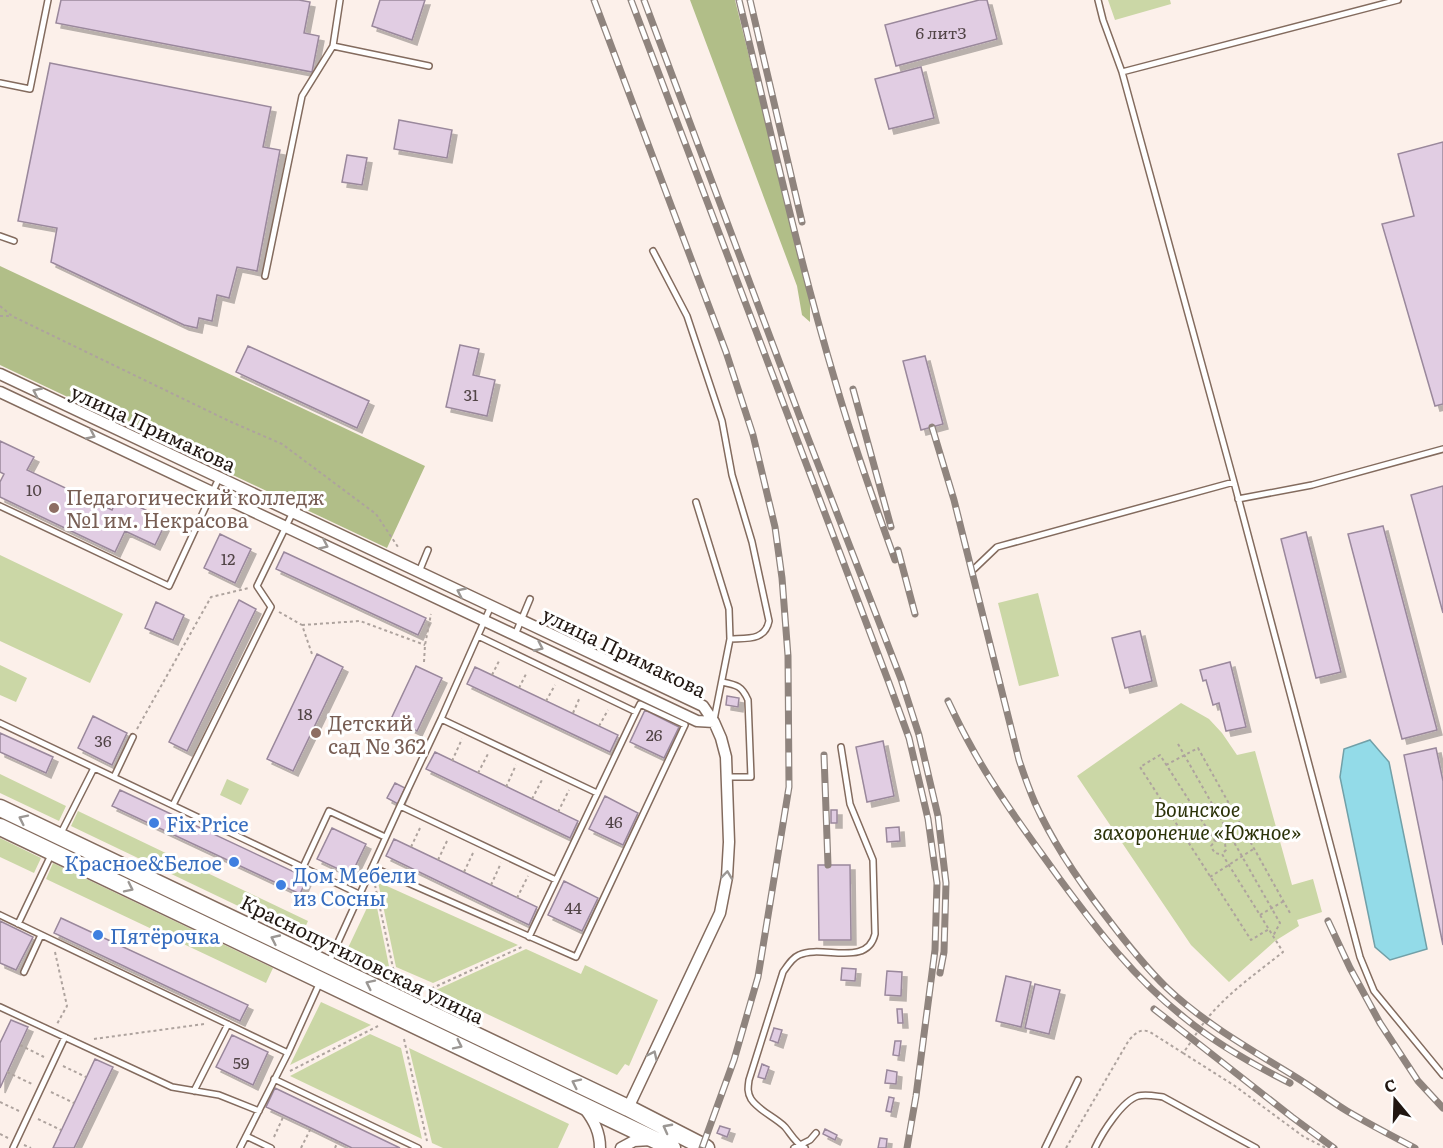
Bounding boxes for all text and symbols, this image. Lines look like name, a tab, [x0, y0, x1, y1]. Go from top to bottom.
house number: 6 литЗ	[915, 20, 967, 44]
street label: улица Примакова	[66, 375, 242, 479]
house number: 31	[463, 382, 479, 406]
one-way arrow	[33, 387, 44, 399]
one-way arrow	[84, 428, 95, 440]
house number: 10	[26, 477, 42, 501]
place label: Педагогический колледж №1 им. Некрасова	[66, 481, 325, 534]
marker: Педагогический колледж №1 им. Некрасова	[47, 501, 61, 515]
one-way arrow	[318, 538, 329, 550]
house number: 12	[221, 546, 235, 570]
one-way arrow	[456, 587, 467, 599]
street label: улица Примакова	[538, 598, 712, 704]
one-way arrow	[532, 639, 543, 651]
house number: 18	[297, 701, 313, 725]
place label: Детский сад № 362	[328, 707, 426, 760]
house number: 26	[646, 722, 663, 746]
marker: Детский сад № 362	[309, 726, 323, 740]
house number: 36	[94, 728, 112, 752]
park label: Воинское захоронение «Южное»	[1093, 793, 1301, 846]
place label: Fix Price	[166, 808, 249, 838]
house number: 46	[605, 809, 623, 833]
one-way arrow	[19, 815, 30, 827]
marker: Fix Price	[147, 816, 161, 830]
place label: Красное&Белое	[64, 847, 222, 877]
marker: Красное&Белое	[227, 855, 241, 869]
place label: Дом Мебели из Сосны	[293, 859, 417, 912]
one-way arrow	[720, 871, 732, 880]
marker: Дом Мебели из Сосны	[274, 878, 288, 892]
one-way arrow	[122, 880, 133, 892]
street label: Краснопутиловская улица	[236, 886, 490, 1030]
house number: 44	[564, 895, 582, 919]
place label: Пятёрочка	[110, 920, 220, 950]
marker: Пятёрочка	[91, 928, 105, 942]
one-way arrow	[271, 934, 282, 946]
one-way arrow	[366, 980, 377, 992]
one-way arrow	[451, 1037, 462, 1049]
house number: 59	[233, 1050, 249, 1074]
one-way arrow	[645, 1050, 657, 1061]
north arrow	[1365, 1070, 1425, 1130]
text: С	[1381, 1072, 1399, 1098]
one-way arrow	[571, 1078, 582, 1090]
one-way arrow	[663, 1124, 673, 1135]

